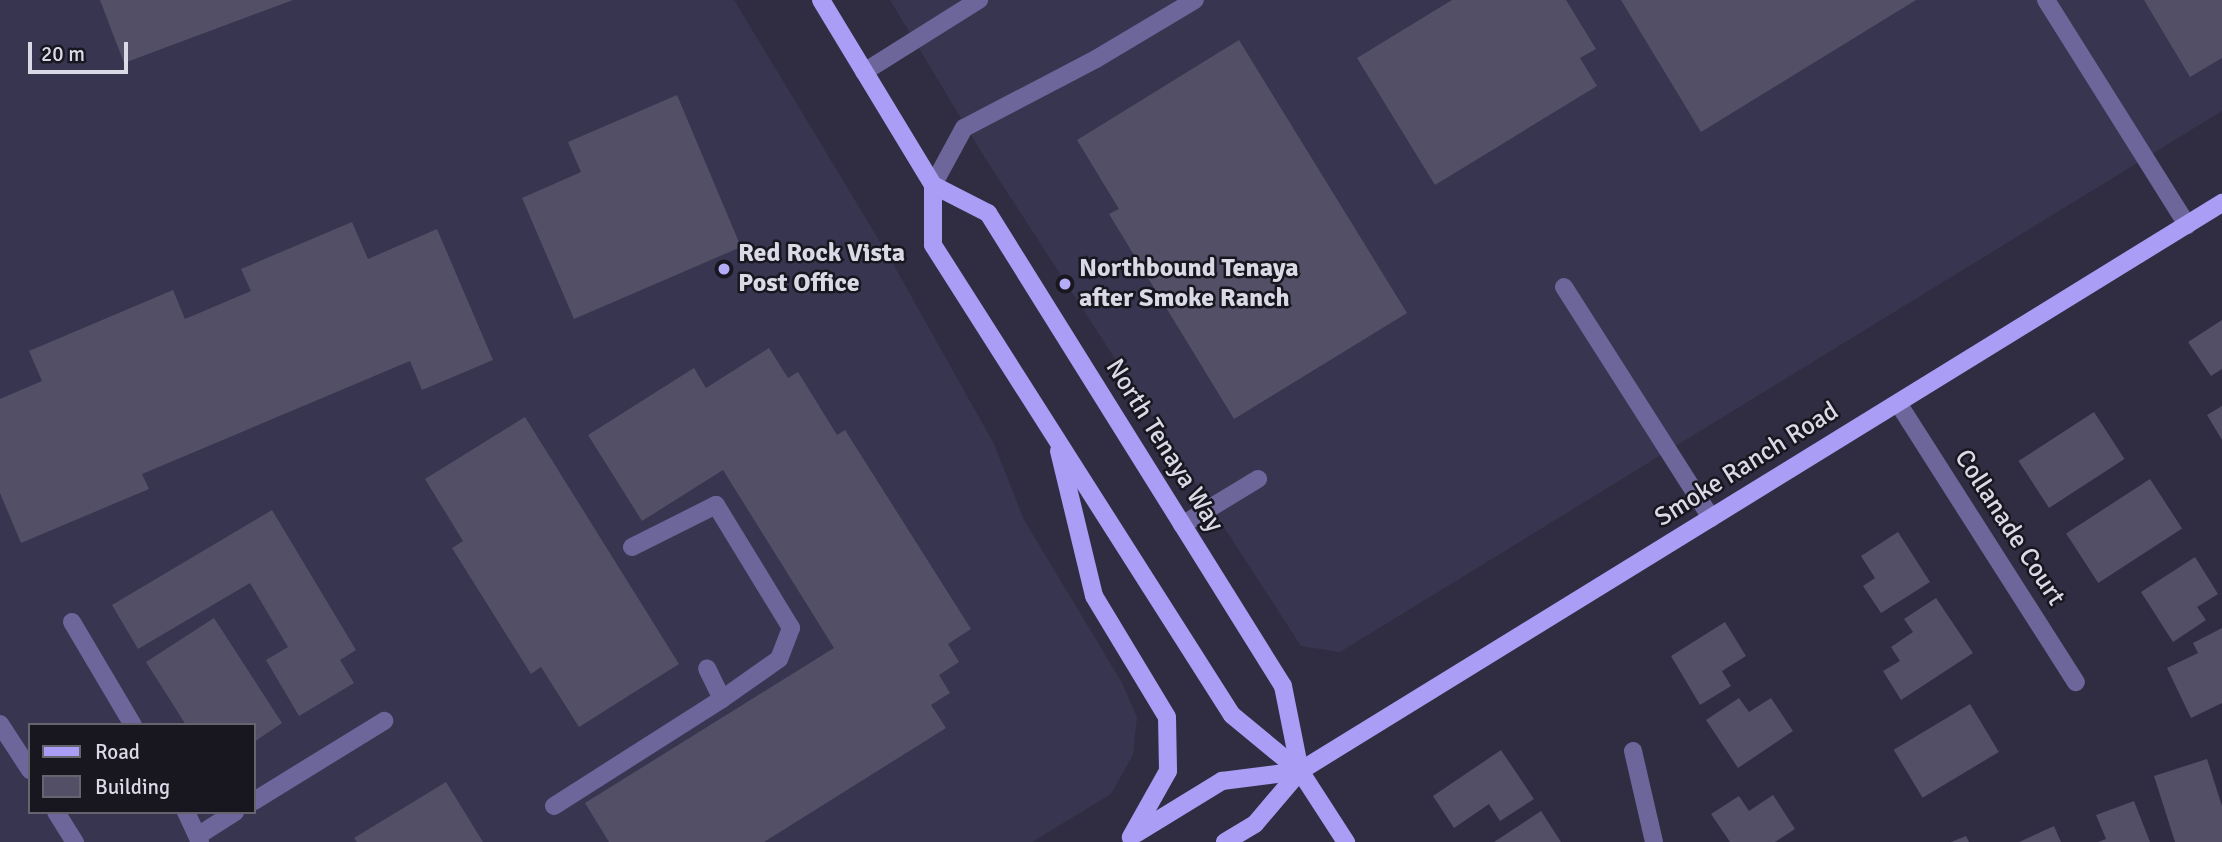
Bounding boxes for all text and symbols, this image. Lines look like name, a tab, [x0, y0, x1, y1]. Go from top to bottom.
scale bar	[32, 28, 131, 72]
text: 20 m	[41, 41, 85, 67]
place label: Red Rock Vista Post Office	[738, 238, 905, 300]
place label: Northbound Tenaya after Smoke Ranch	[1079, 253, 1299, 314]
marker: Red Rock Vista Post Office	[716, 261, 732, 277]
marker: Northbound Tenaya after Smoke Ranch	[1057, 276, 1073, 292]
street label: North Tenaya Way	[1098, 354, 1230, 538]
street label: Smoke Ranch Road	[1649, 396, 1845, 534]
street label: Collanade Court	[1947, 444, 2071, 612]
legend	[28, 723, 256, 814]
text: Road	[95, 739, 140, 765]
text: Building	[95, 774, 170, 800]

